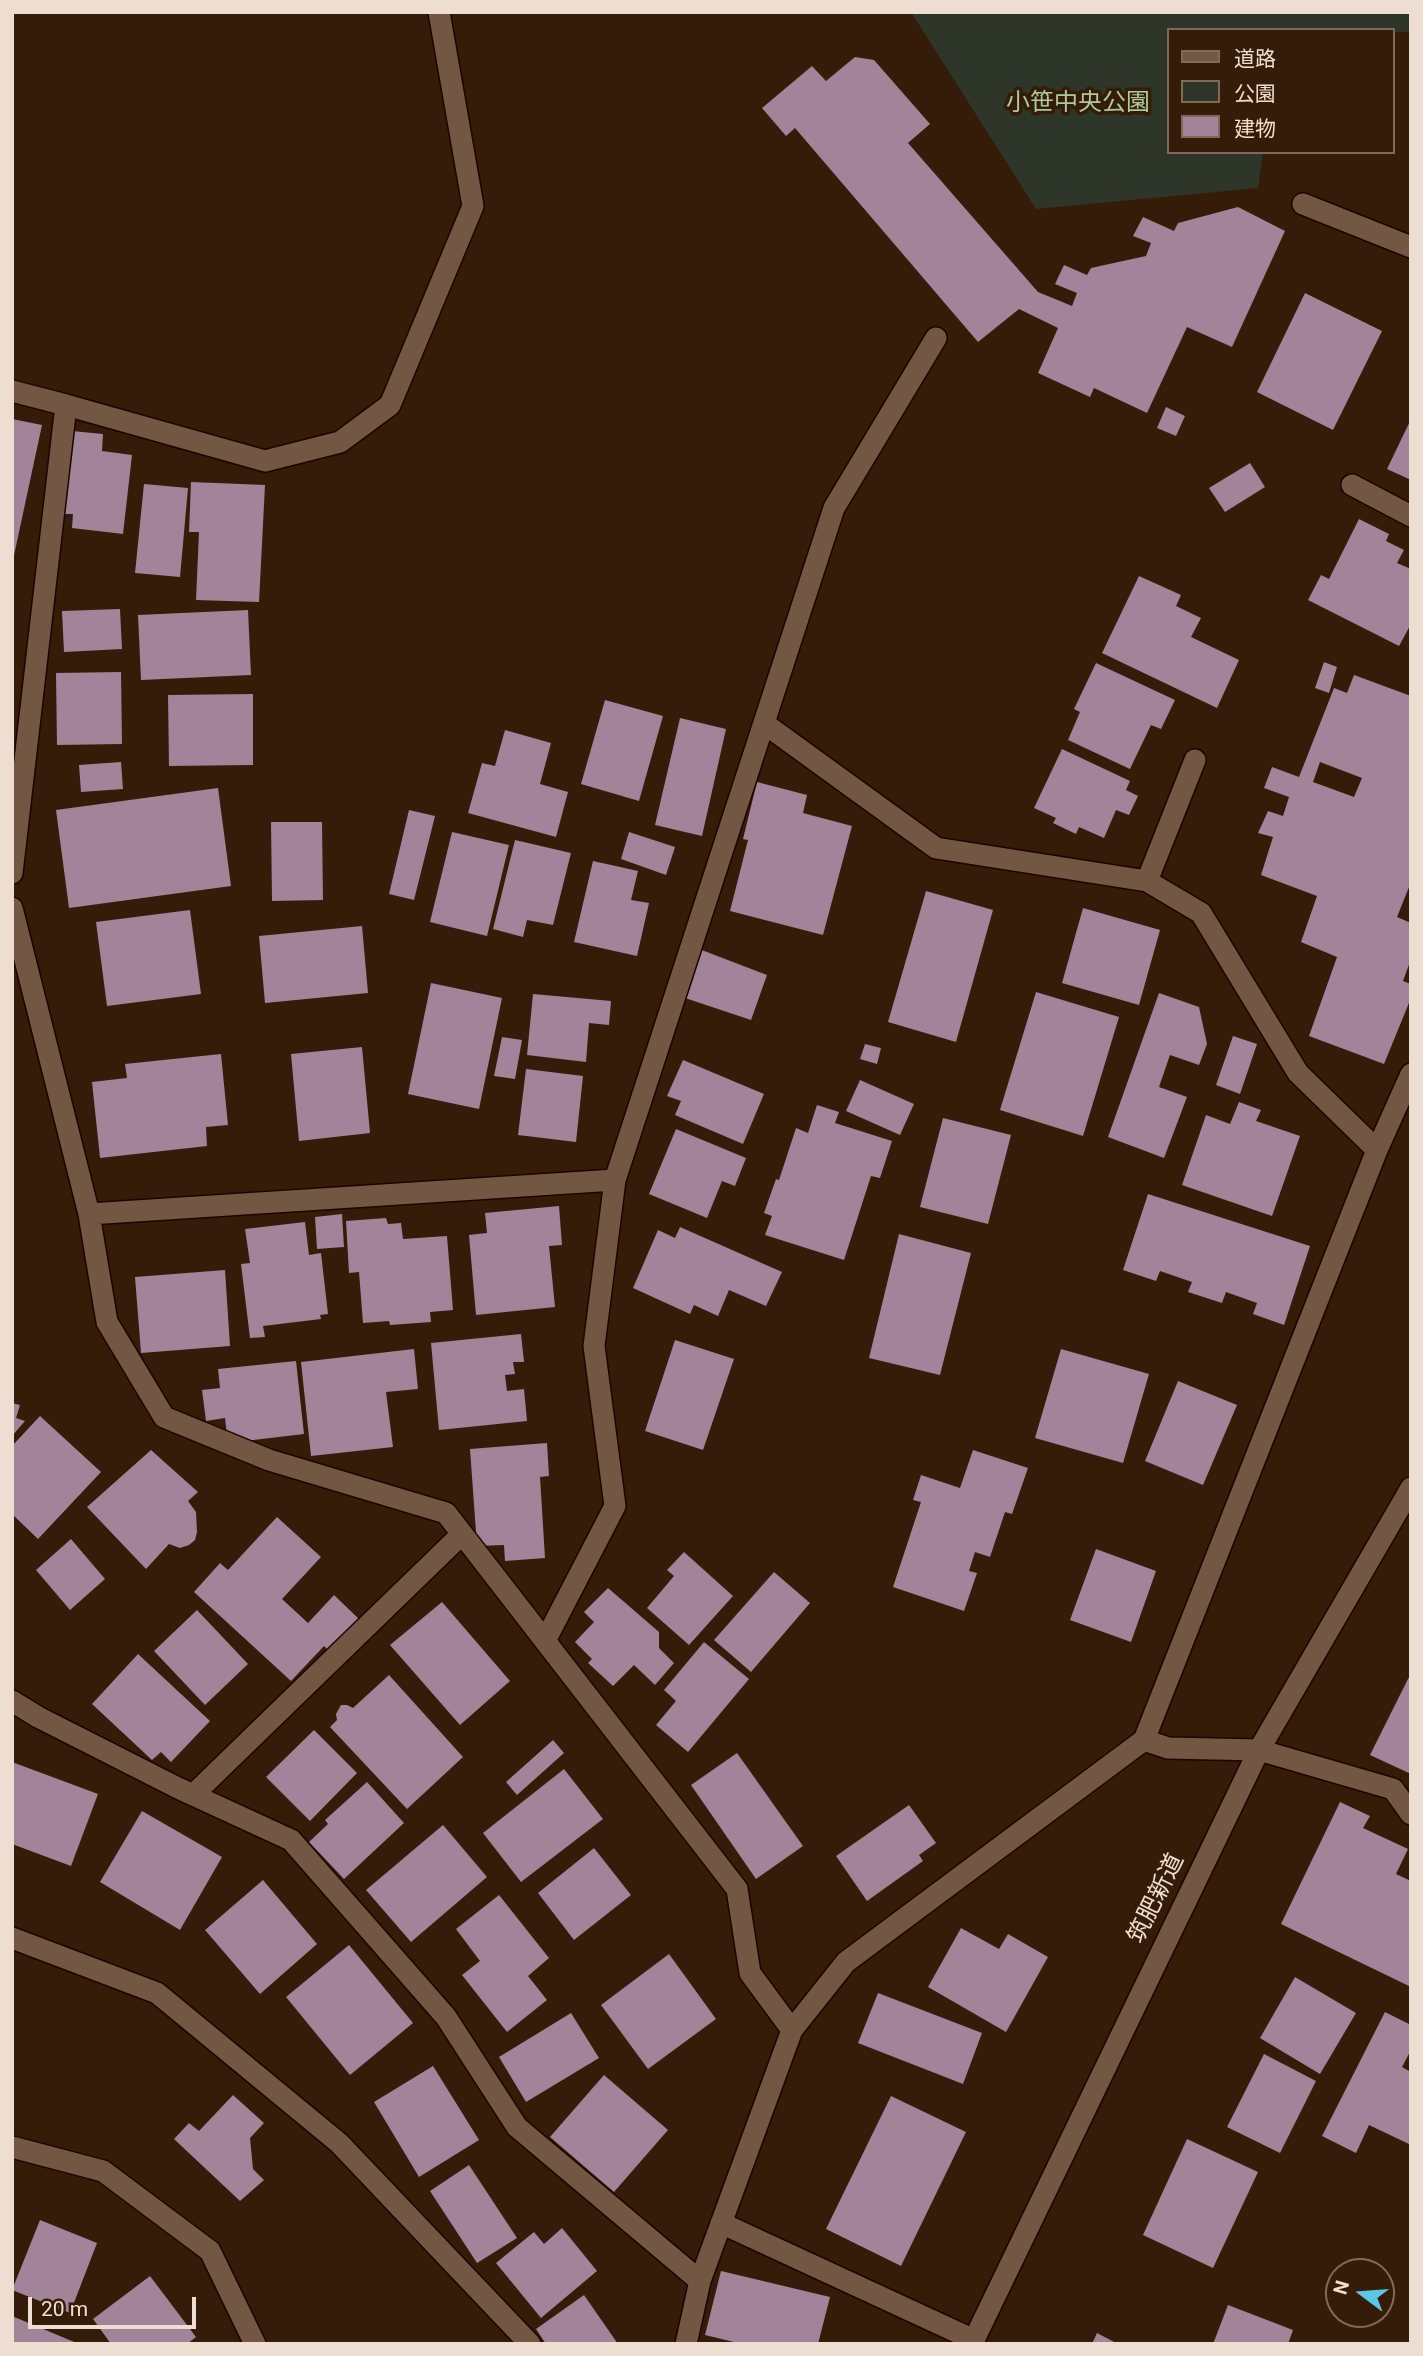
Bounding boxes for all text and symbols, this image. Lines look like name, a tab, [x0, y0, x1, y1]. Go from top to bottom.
legend	[1168, 28, 1395, 154]
text: 道路	[1234, 47, 1276, 71]
text: 公園	[1234, 82, 1276, 106]
park label: 小笹中央公園	[1006, 90, 1150, 118]
text: 建物	[1234, 117, 1276, 141]
street label: 筑肥新道	[1123, 1850, 1191, 1948]
north arrow	[1325, 2258, 1395, 2328]
text: N	[1328, 2278, 1354, 2297]
scale bar	[32, 2282, 200, 2326]
text: 20 m	[41, 2297, 88, 2321]

